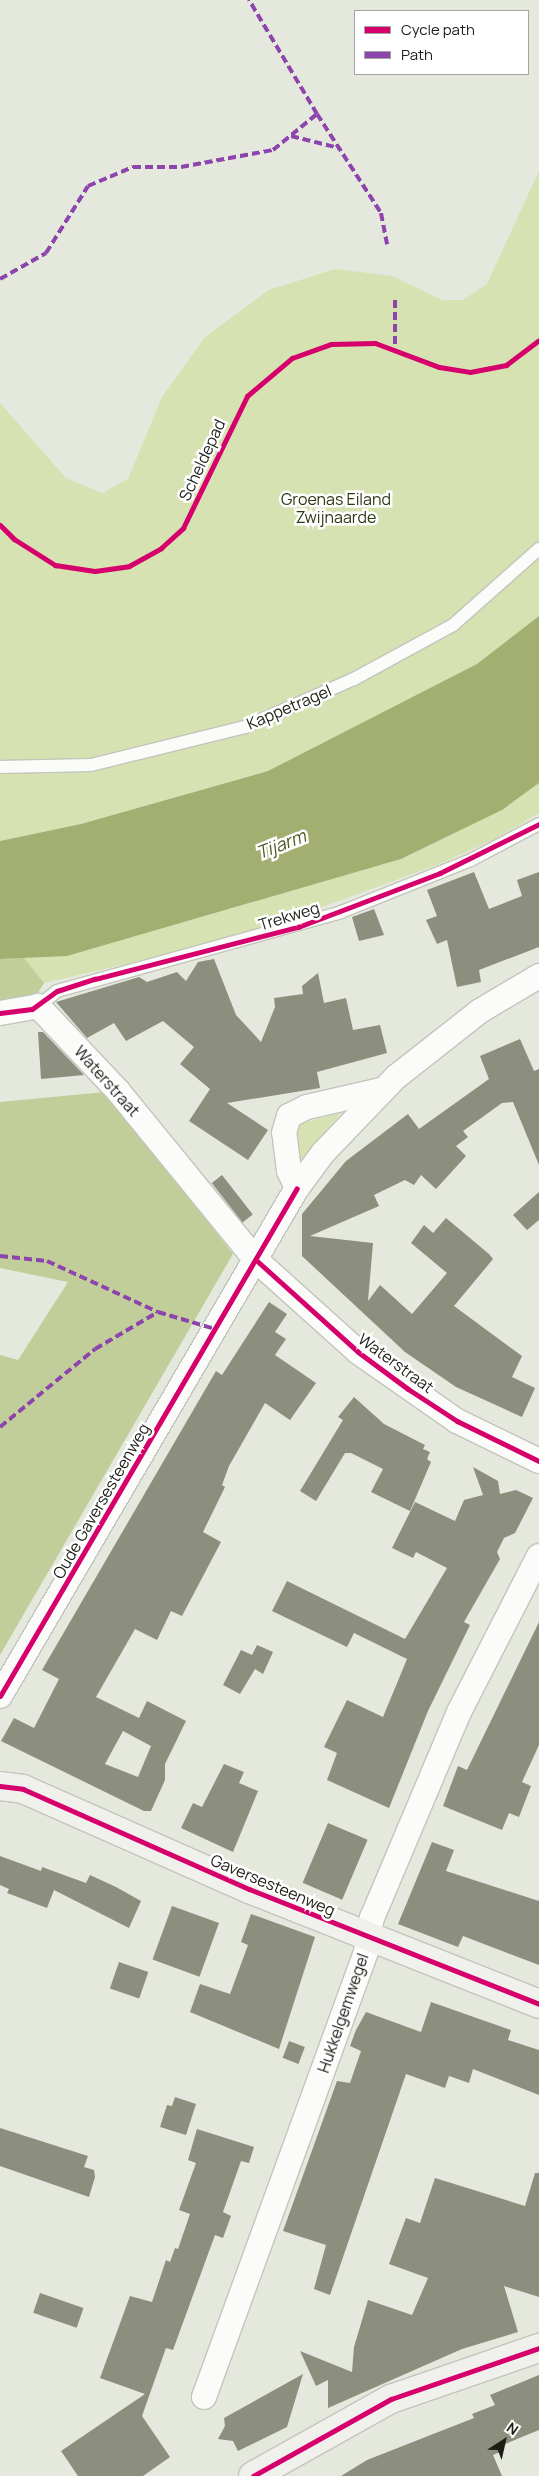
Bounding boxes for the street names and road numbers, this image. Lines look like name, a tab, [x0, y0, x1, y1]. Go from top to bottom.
street label: Scheldepad	[175, 416, 229, 504]
street label: Kappetragel	[244, 681, 334, 733]
street label: Trekweg	[256, 898, 322, 934]
street label: Waterstraat	[70, 1042, 144, 1120]
street label: Waterstraat	[355, 1329, 437, 1397]
street label: Oude Gaversesteenweg	[49, 1420, 153, 1582]
street label: Gaversesteenweg	[208, 1850, 338, 1920]
street label: Hukkelgemwegel	[314, 1951, 372, 2075]

